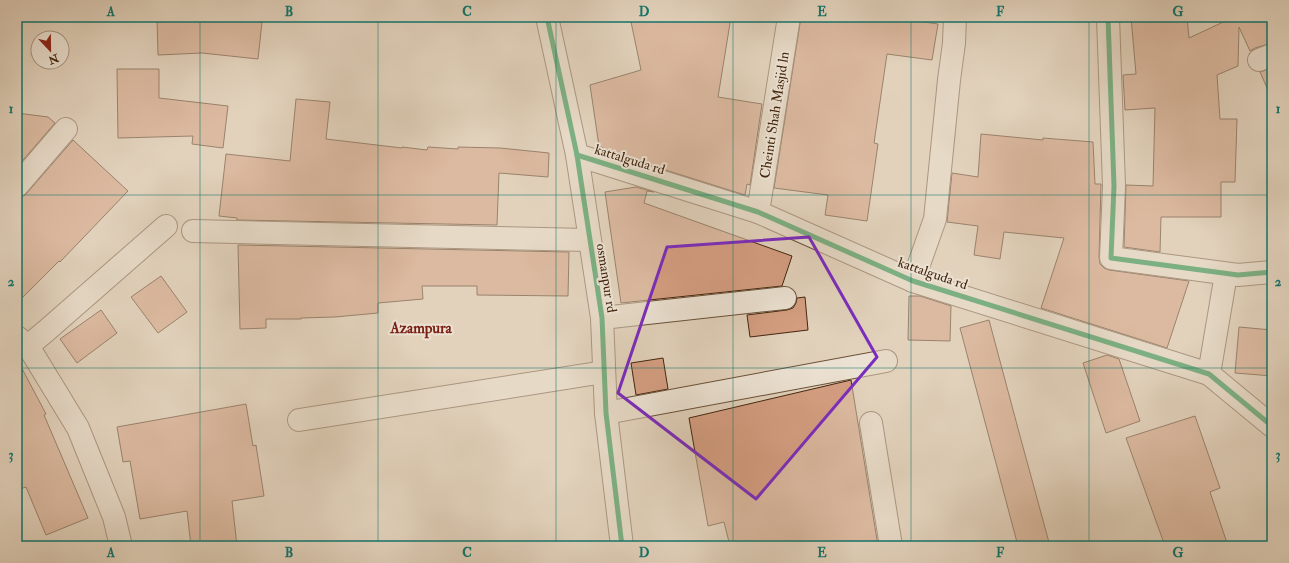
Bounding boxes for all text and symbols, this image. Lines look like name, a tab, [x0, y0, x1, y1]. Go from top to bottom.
text: A	[106, 4, 116, 20]
text: B	[285, 4, 293, 20]
text: C	[462, 4, 472, 20]
text: D	[639, 4, 650, 20]
text: E	[817, 4, 827, 20]
text: F	[996, 4, 1005, 20]
text: G	[1173, 4, 1184, 20]
north arrow	[30, 30, 70, 70]
street label: Cheinti Shah Masjid ln	[756, 50, 793, 180]
text: N	[45, 51, 61, 67]
text: 1	[9, 101, 14, 117]
text: 1	[1276, 101, 1281, 117]
street label: kattalguda rd	[593, 141, 667, 178]
street label: osmanpur rd	[592, 242, 620, 314]
street label: kattalguda rd	[896, 254, 970, 293]
text: 2	[8, 274, 15, 290]
text: 2	[1275, 274, 1282, 290]
district label: Azampura	[389, 319, 453, 339]
text: 3	[9, 447, 14, 463]
text: 3	[1276, 447, 1281, 463]
text: A	[106, 545, 116, 561]
text: B	[285, 545, 293, 561]
text: C	[462, 545, 472, 561]
text: D	[639, 545, 650, 561]
text: E	[817, 545, 827, 561]
text: F	[996, 545, 1005, 561]
text: G	[1173, 545, 1184, 561]

